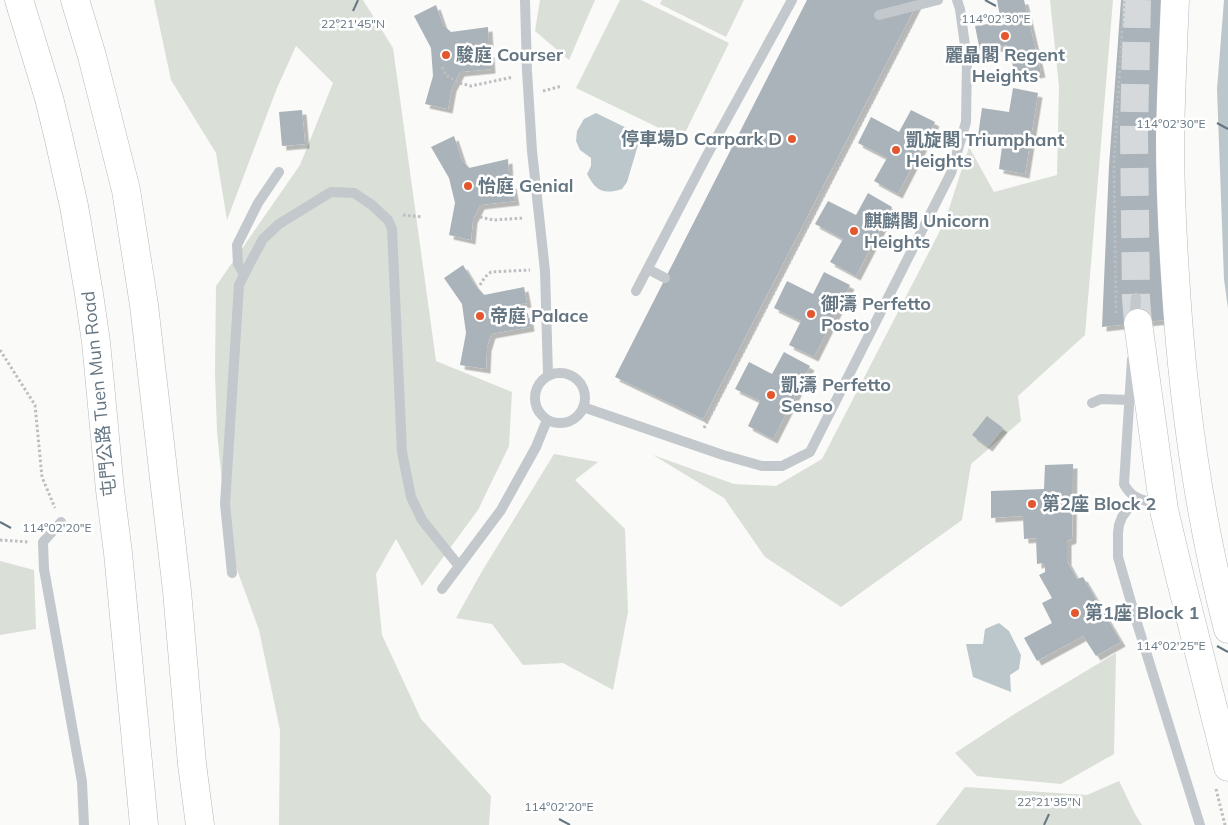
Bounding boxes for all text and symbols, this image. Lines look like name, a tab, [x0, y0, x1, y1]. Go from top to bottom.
text: 114°02'30"E	[961, 11, 1031, 26]
text: 22°21'45"N	[321, 16, 385, 31]
marker: 麗晶閣 Regent Heights	[999, 30, 1011, 42]
place label: 駿庭 Courser	[456, 43, 564, 66]
place label: 麗晶閣 Regent Heights	[945, 43, 1065, 87]
marker: 駿庭 Courser	[440, 49, 452, 61]
text: 114°02'30"E	[1136, 116, 1206, 131]
place label: 停車場D Carpark D	[621, 127, 782, 150]
place label: 凱旋閣 Triumphant Heights	[906, 128, 1064, 172]
marker: 停車場D Carpark D	[786, 133, 798, 145]
marker: 凱旋閣 Triumphant Heights	[890, 144, 902, 156]
place label: 怡庭 Genial	[478, 174, 574, 197]
marker: 怡庭 Genial	[462, 180, 474, 192]
place label: 麒麟閣 Unicorn Heights	[864, 209, 989, 253]
marker: 麒麟閣 Unicorn Heights	[848, 225, 860, 237]
street label: 屯門公路 Tuen Mun Road	[76, 290, 121, 498]
place label: 御濤 Perfetto Posto	[821, 292, 931, 336]
place label: 帝庭 Palace	[490, 304, 588, 327]
marker: 御濤 Perfetto Posto	[805, 308, 817, 320]
marker: 帝庭 Palace	[474, 310, 486, 322]
place label: 凱濤 Perfetto Senso	[781, 373, 891, 417]
marker: 凱濤 Perfetto Senso	[765, 389, 777, 401]
place label: 第2座 Block 2	[1042, 492, 1156, 515]
marker: 第2座 Block 2	[1026, 498, 1038, 510]
text: 114°02'20"E	[22, 520, 92, 535]
place label: 第1座 Block 1	[1085, 601, 1199, 624]
marker: 第1座 Block 1	[1069, 607, 1081, 619]
text: 114°02'25"E	[1136, 638, 1206, 653]
text: 22°21'35"N	[1017, 794, 1081, 809]
text: 114°02'20"E	[524, 799, 594, 814]

